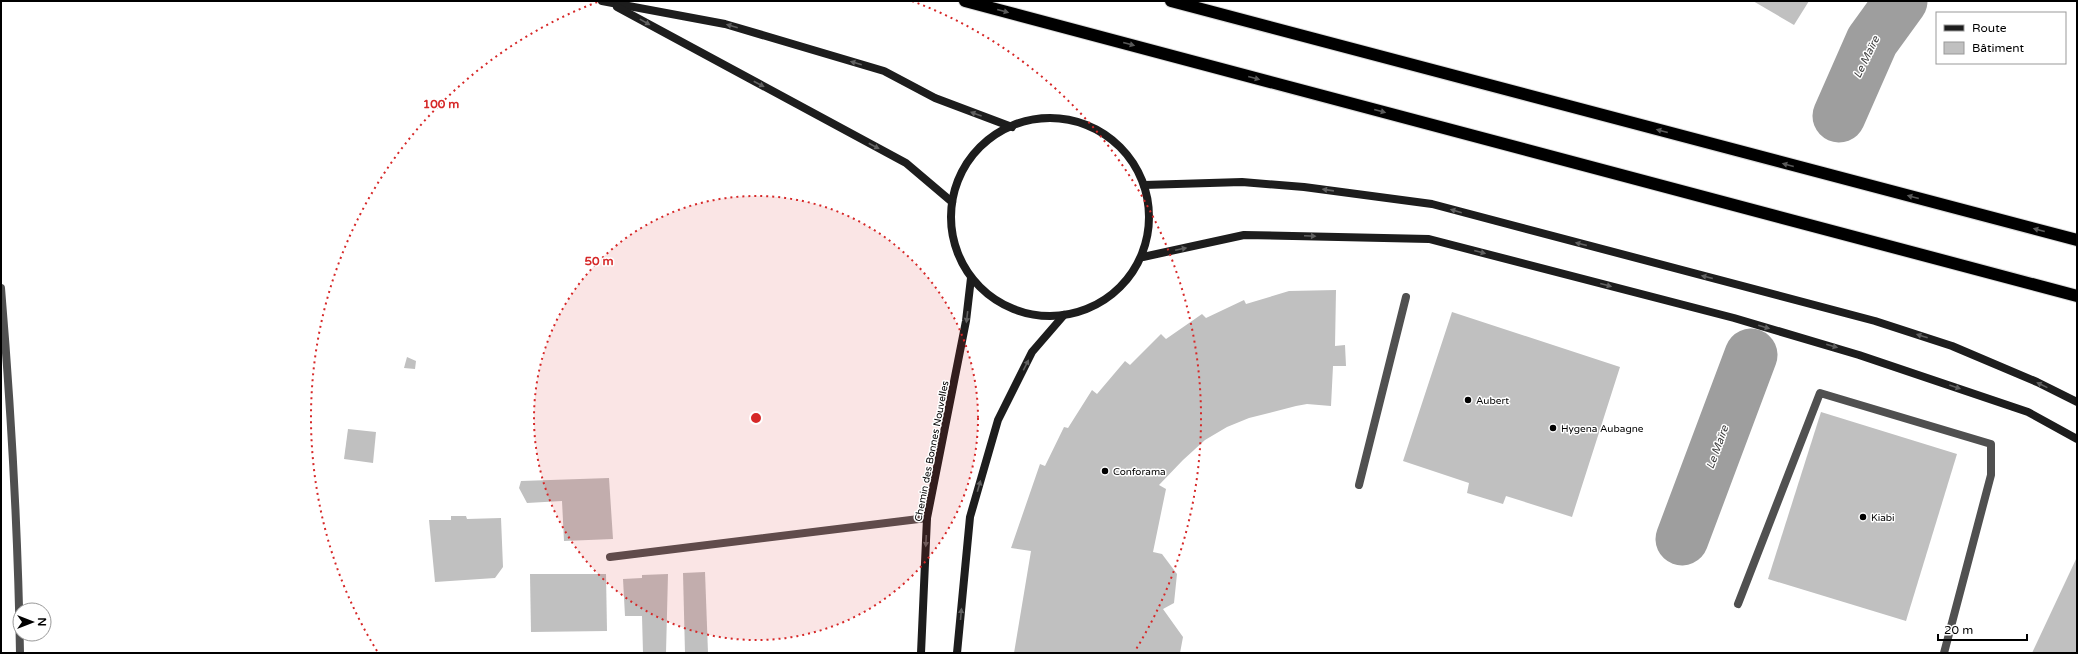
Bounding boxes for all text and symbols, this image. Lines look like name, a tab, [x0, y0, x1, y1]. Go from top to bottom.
one-way arrow	[997, 8, 1009, 14]
legend	[1936, 12, 2066, 64]
one-way arrow	[639, 19, 651, 25]
text: Route	[1972, 21, 2007, 35]
one-way arrow	[725, 23, 737, 29]
water label: Le Maïre	[1851, 33, 1883, 80]
text: Bâtiment	[1972, 41, 2024, 55]
one-way arrow	[1122, 42, 1135, 48]
one-way arrow	[850, 60, 862, 66]
one-way arrow	[1249, 75, 1261, 81]
one-way arrow	[753, 81, 765, 87]
text: 100 m	[423, 97, 459, 111]
one-way arrow	[1374, 108, 1386, 114]
one-way arrow	[969, 110, 981, 116]
one-way arrow	[1656, 128, 1668, 134]
one-way arrow	[868, 142, 879, 149]
one-way arrow	[1781, 161, 1794, 167]
one-way arrow	[1322, 187, 1334, 193]
one-way arrow	[1907, 194, 1920, 200]
one-way arrow	[1450, 208, 1462, 214]
one-way arrow	[2033, 227, 2045, 233]
one-way arrow	[1304, 233, 1317, 239]
one-way arrow	[1575, 241, 1588, 247]
one-way arrow	[1175, 245, 1187, 251]
one-way arrow	[1474, 250, 1486, 256]
text: 50 m	[584, 254, 614, 268]
one-way arrow	[1701, 273, 1714, 279]
one-way arrow	[1600, 282, 1612, 288]
one-way arrow	[964, 311, 970, 323]
one-way arrow	[1758, 324, 1770, 330]
one-way arrow	[1915, 333, 1927, 339]
one-way arrow	[1826, 343, 1838, 349]
one-way arrow	[1022, 359, 1029, 371]
street label: Chemin des Bonnes Nouvelles	[912, 380, 952, 523]
one-way arrow	[2036, 382, 2048, 388]
one-way arrow	[1950, 385, 1962, 391]
marker: Aubert	[1463, 395, 1473, 405]
place label: Aubert	[1476, 395, 1509, 407]
centre of rings	[749, 411, 763, 425]
marker: Hygena Aubagne	[1548, 423, 1558, 433]
place label: Hygena Aubagne	[1561, 423, 1644, 435]
water label: Le Maïre	[1704, 423, 1732, 471]
marker: Conforama	[1100, 466, 1110, 476]
place label: Conforama	[1113, 466, 1166, 478]
one-way arrow	[976, 480, 982, 492]
marker: Kiabi	[1858, 512, 1868, 522]
place label: Kiabi	[1871, 512, 1895, 524]
one-way arrow	[923, 535, 929, 548]
north arrow	[12, 602, 52, 642]
one-way arrow	[958, 608, 964, 620]
scale bar	[1938, 616, 2027, 642]
text: N	[35, 618, 48, 626]
text: 20 m	[1944, 623, 1973, 637]

